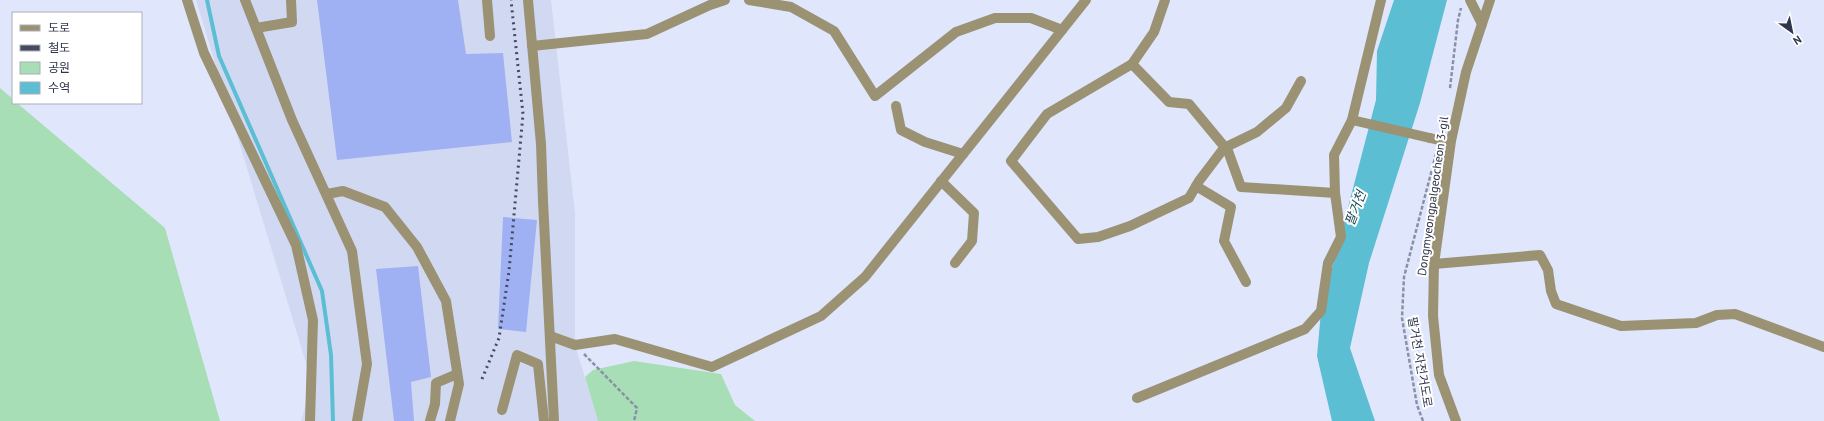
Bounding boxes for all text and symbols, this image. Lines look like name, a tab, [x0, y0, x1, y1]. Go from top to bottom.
legend	[12, 12, 142, 104]
north arrow	[1772, 12, 1812, 52]
text: 도로	[48, 20, 70, 35]
text: N	[1791, 33, 1804, 48]
text: 철도	[48, 40, 70, 55]
text: 공원	[48, 60, 70, 75]
text: 수역	[48, 80, 70, 95]
street label: Dongmyeongpalgeocheon 3-gil	[1414, 115, 1451, 277]
water label: 팔거천	[1341, 187, 1370, 228]
street label: 팔거천 자전거도로	[1405, 316, 1436, 408]

